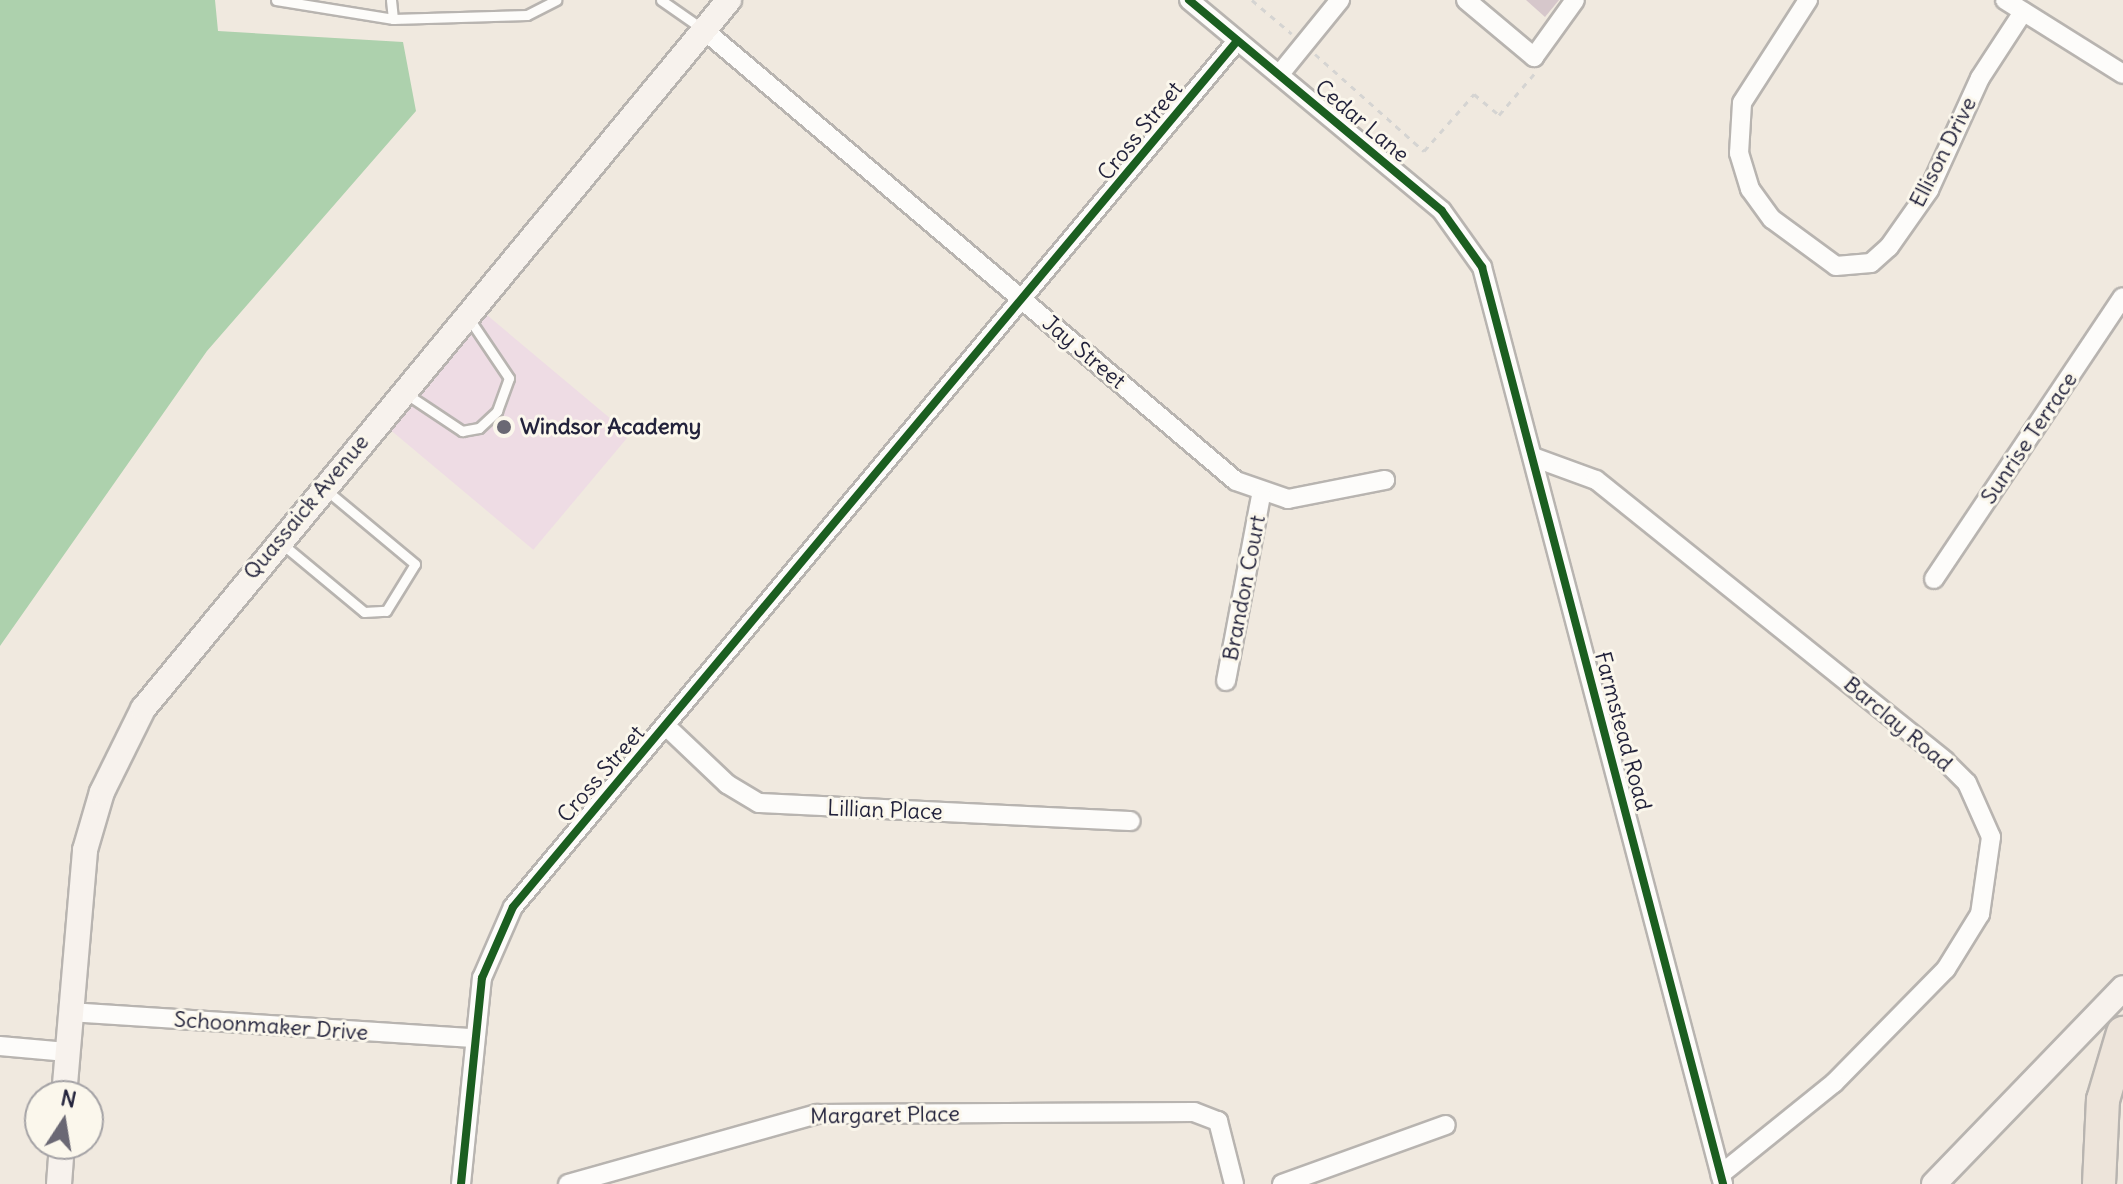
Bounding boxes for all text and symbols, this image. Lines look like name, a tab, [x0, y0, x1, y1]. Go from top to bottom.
street label: Cedar Lane	[1310, 74, 1414, 168]
street label: Cross Street	[1092, 76, 1188, 186]
street label: Ellison Drive	[1904, 93, 1982, 211]
street label: Jay Street	[1037, 310, 1131, 394]
street label: Sunrise Terrace	[1975, 367, 2083, 509]
place label: Windsor Academy	[520, 414, 701, 440]
marker: Windsor Academy	[495, 418, 513, 436]
street label: Quassaick Avenue	[238, 429, 374, 585]
street label: Brandon Court	[1217, 513, 1271, 663]
street label: Farmstead Road	[1589, 649, 1657, 813]
street label: Barclay Road	[1838, 671, 1958, 777]
street label: Cross Street	[552, 720, 650, 828]
street label: Lillian Place	[827, 795, 943, 825]
street label: Schoonmaker Drive	[173, 1006, 369, 1046]
north arrow	[24, 1080, 104, 1160]
text: N	[58, 1083, 79, 1114]
street label: Margaret Place	[810, 1100, 960, 1130]

